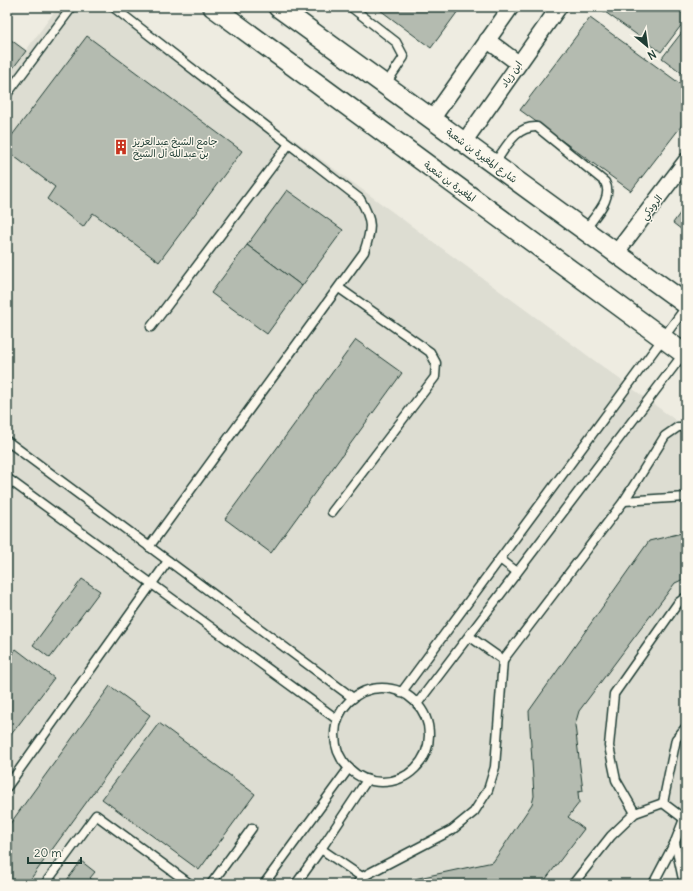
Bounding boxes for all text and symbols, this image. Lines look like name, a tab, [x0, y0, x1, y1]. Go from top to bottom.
north arrow	[627, 26, 667, 66]
text: N	[645, 47, 659, 63]
street label: ابن زياد	[498, 59, 525, 90]
street label: شارع المغيرة بن شعبة	[444, 125, 520, 185]
place label: جامع الشيخ عبدالعزيز بن عبدالله أل الشيخ	[132, 135, 218, 161]
building icon: جامع الشيخ عبدالعزيز بن عبدالله أل الشيخ	[112, 138, 130, 156]
street label: المغيرة بن شعبة	[422, 158, 478, 204]
street label: الرودكي	[638, 192, 667, 224]
scale bar	[28, 839, 81, 865]
text: 20 m	[34, 845, 62, 860]

